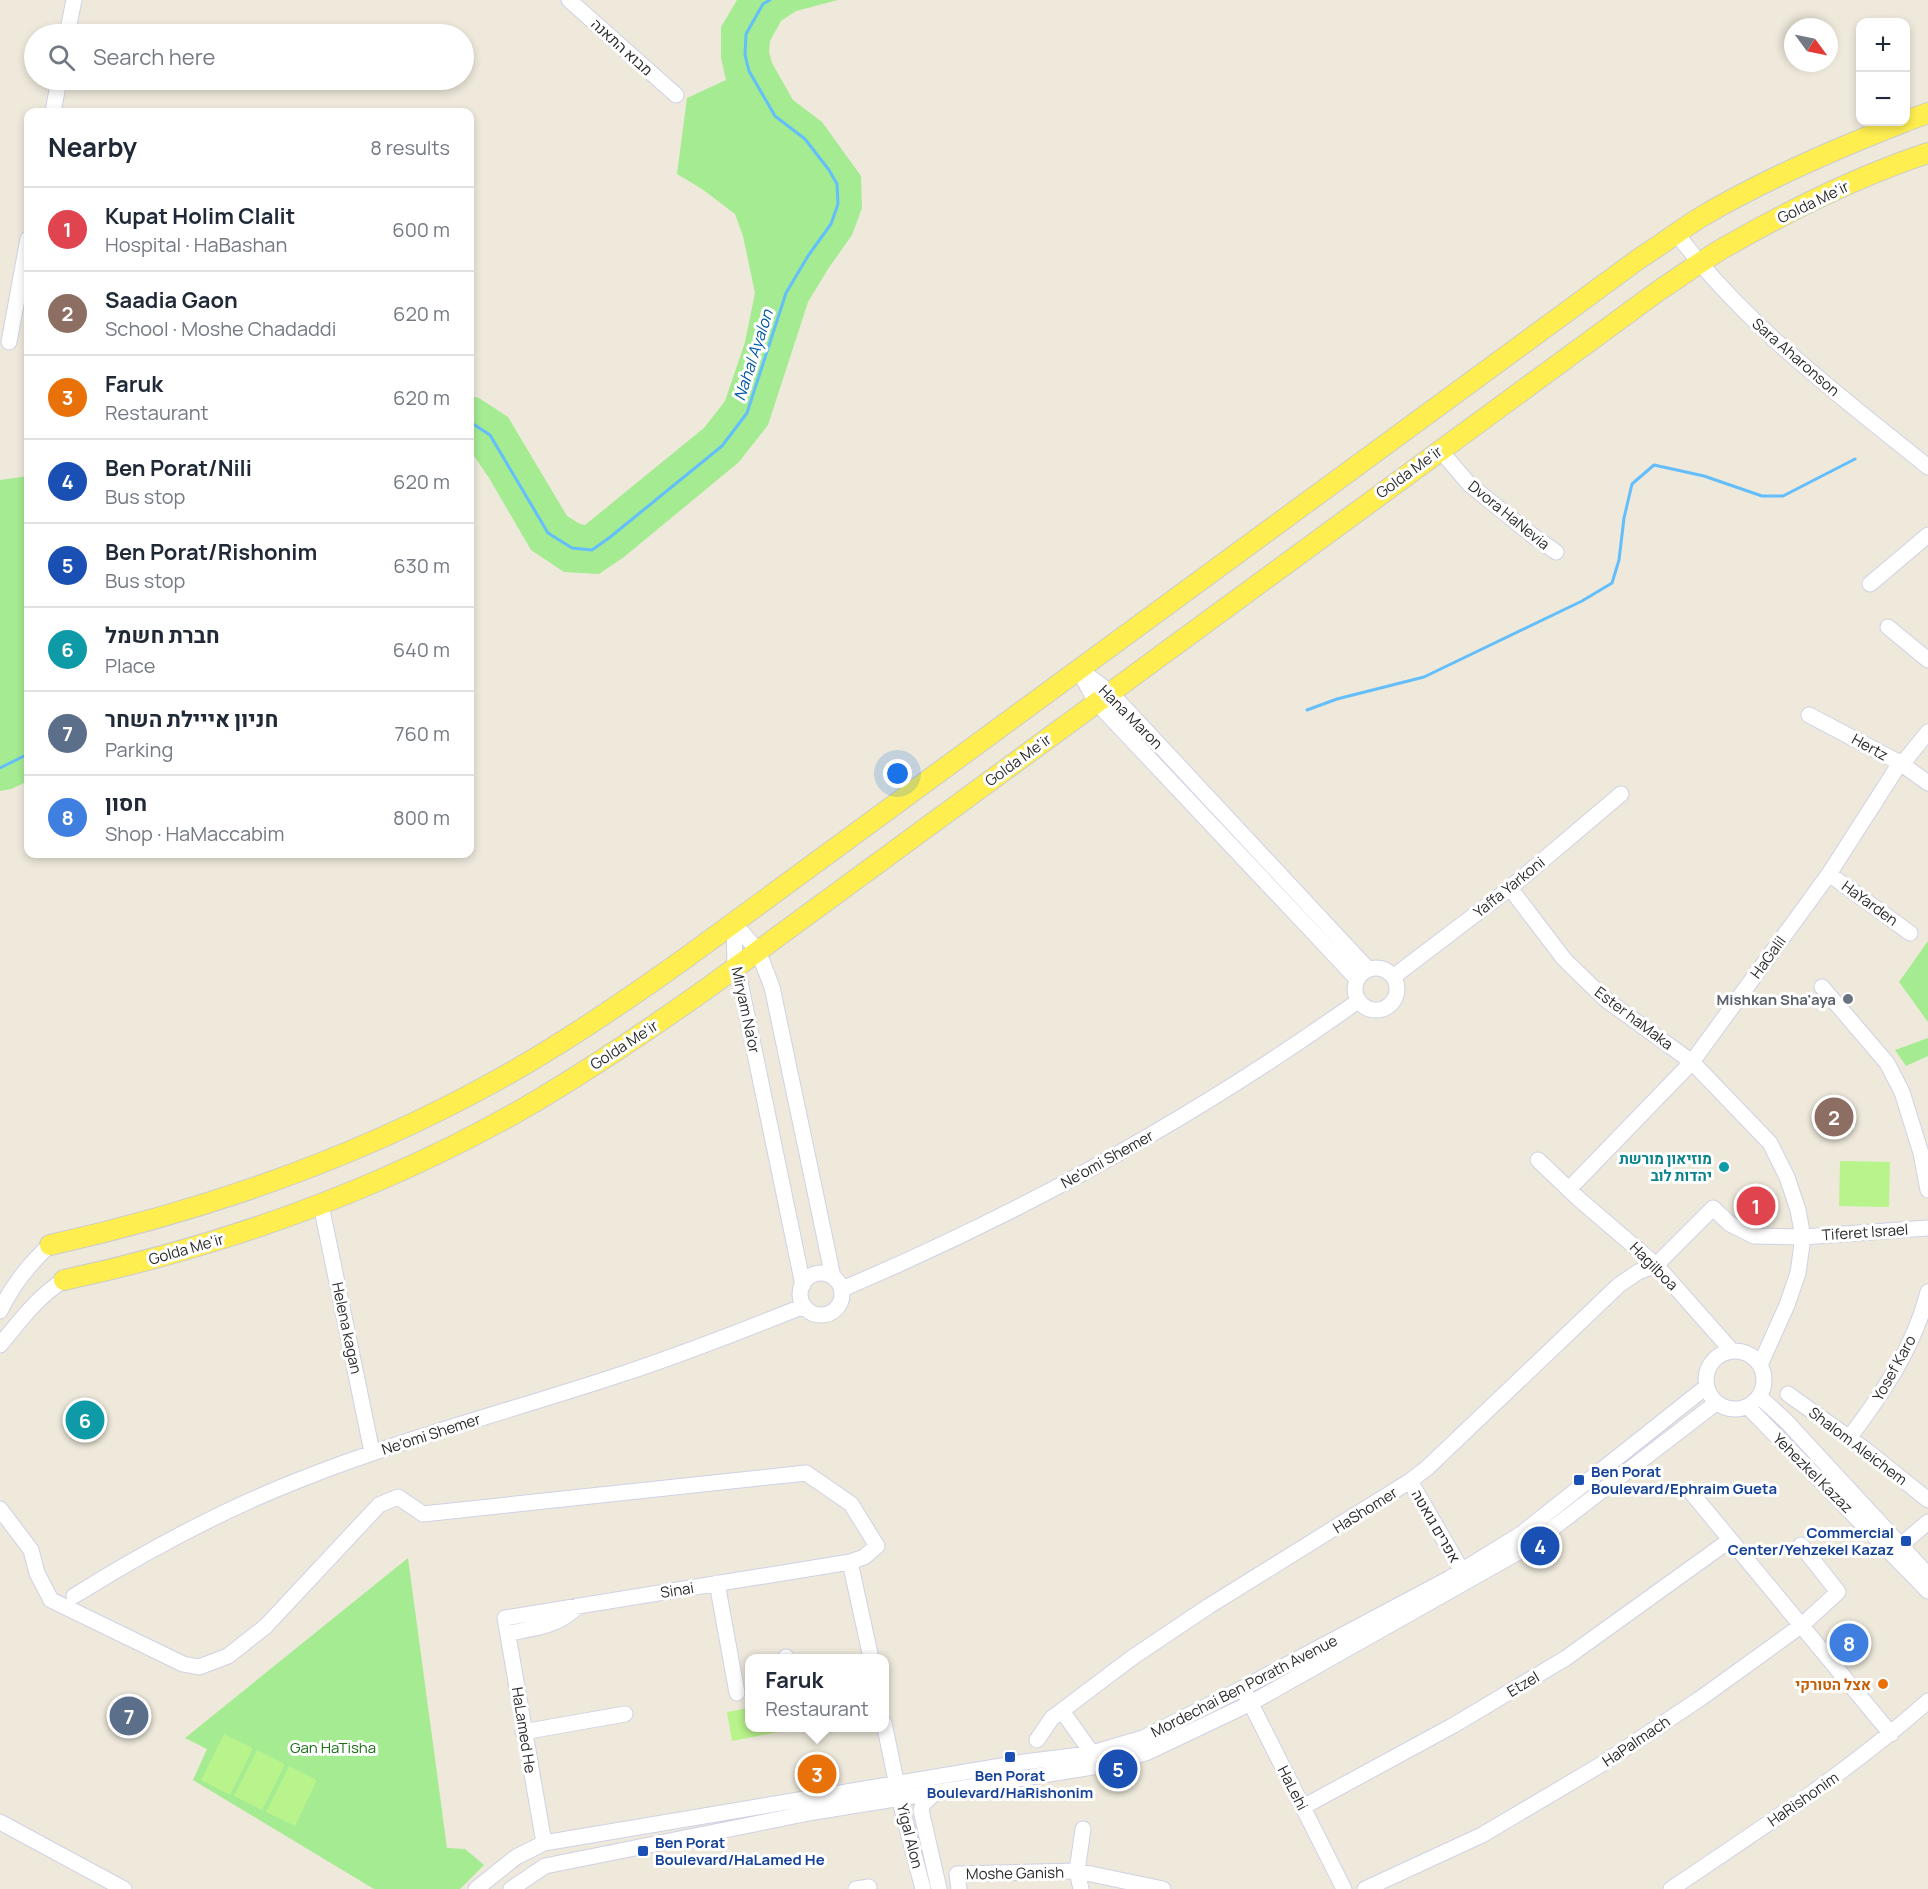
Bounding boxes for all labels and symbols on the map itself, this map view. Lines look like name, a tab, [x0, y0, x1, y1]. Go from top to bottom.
street label: מבוא התאנה	[587, 14, 657, 80]
north arrow	[1784, 18, 1838, 72]
street label: Golda Me'ir	[1774, 175, 1853, 228]
water label: Nahal Ayalon	[728, 306, 778, 403]
street label: Sara Aharonson	[1748, 313, 1844, 401]
street label: Golda Me'ir	[1372, 440, 1447, 503]
street label: Dvora HaNevia	[1464, 476, 1554, 554]
street label: Hana Maron	[1094, 680, 1168, 754]
street label: Golda Me'ir	[981, 728, 1056, 791]
street label: Hertz	[1848, 729, 1892, 766]
your location	[883, 759, 912, 788]
street label: Yaffa Yarkoni	[1469, 852, 1549, 922]
street label: HaYarden	[1838, 875, 1902, 931]
street label: HaGalil	[1745, 931, 1791, 983]
street label: Miryam Na'or	[727, 965, 766, 1056]
street label: Ester haMaka	[1590, 982, 1678, 1054]
place label: Mishkan Sha'aya	[1716, 989, 1836, 1010]
marker: Mishkan Sha'aya	[1841, 992, 1855, 1006]
street label: Golda Me'ir	[586, 1015, 663, 1075]
pin: 2	[1814, 1094, 1854, 1140]
street label: Ne'omi Shemer	[1057, 1125, 1158, 1193]
place label: מוזיאון מורשת יהדות לוב	[1619, 1148, 1712, 1186]
marker: מוזיאון מורשת יהדות לוב	[1717, 1160, 1731, 1174]
pin: 1	[1736, 1184, 1776, 1228]
street label: Tiferet Israel	[1821, 1219, 1909, 1245]
street label: Golda Me'ir	[146, 1228, 227, 1270]
street label: Hagilboa	[1625, 1237, 1683, 1295]
street label: Helena kagan	[327, 1280, 367, 1376]
street label: Yosef Karo	[1867, 1331, 1921, 1405]
pin: 6	[66, 1398, 104, 1442]
street label: Shalom Aleichem	[1804, 1402, 1912, 1490]
street label: Ne'omi Shemer	[379, 1408, 484, 1460]
street label: Yehezkel Kazaz	[1768, 1428, 1858, 1518]
place label: Ben Porat Boulevard/Ephraim Gueta	[1591, 1461, 1777, 1499]
marker: Ben Porat Boulevard/Ephraim Gueta	[1572, 1473, 1586, 1487]
street label: HaShomer	[1329, 1482, 1402, 1538]
street label: אפרים גואטה	[1407, 1486, 1465, 1566]
place label: Commercial Center/Yehzekel Kazaz	[1728, 1522, 1894, 1560]
pin: 4	[1520, 1524, 1560, 1568]
marker: Commercial Center/Yehzekel Kazaz	[1899, 1534, 1913, 1548]
street label: Sinai	[659, 1577, 695, 1603]
pin: 8	[1830, 1620, 1868, 1666]
street label: Mordechai Ben Porath Avenue	[1147, 1630, 1341, 1742]
street label: Etzel	[1503, 1666, 1543, 1702]
place label: אצל הטורקי	[1795, 1674, 1871, 1695]
marker: אצל הטורקי	[1876, 1677, 1890, 1691]
street label: HaLamed He	[507, 1685, 541, 1775]
pin: 7	[110, 1694, 148, 1738]
street label: HaPalmach	[1598, 1711, 1674, 1771]
park label: Gan HaTisha	[290, 1737, 376, 1758]
pin: 5	[1098, 1746, 1138, 1792]
marker: Ben Porat Boulevard/HaRishonim	[1003, 1750, 1017, 1764]
pin: 3	[798, 1752, 836, 1796]
street label: HaLehi	[1273, 1762, 1313, 1814]
place label: Ben Porat Boulevard/HaRishonim	[927, 1765, 1093, 1803]
street label: HaRishonim	[1763, 1767, 1843, 1831]
street label: Yigal Alon	[892, 1801, 928, 1871]
place label: Ben Porat Boulevard/HaLamed He	[655, 1832, 825, 1870]
marker: Ben Porat Boulevard/HaLamed He	[636, 1844, 650, 1858]
street label: Moshe Ganish	[966, 1862, 1064, 1884]

